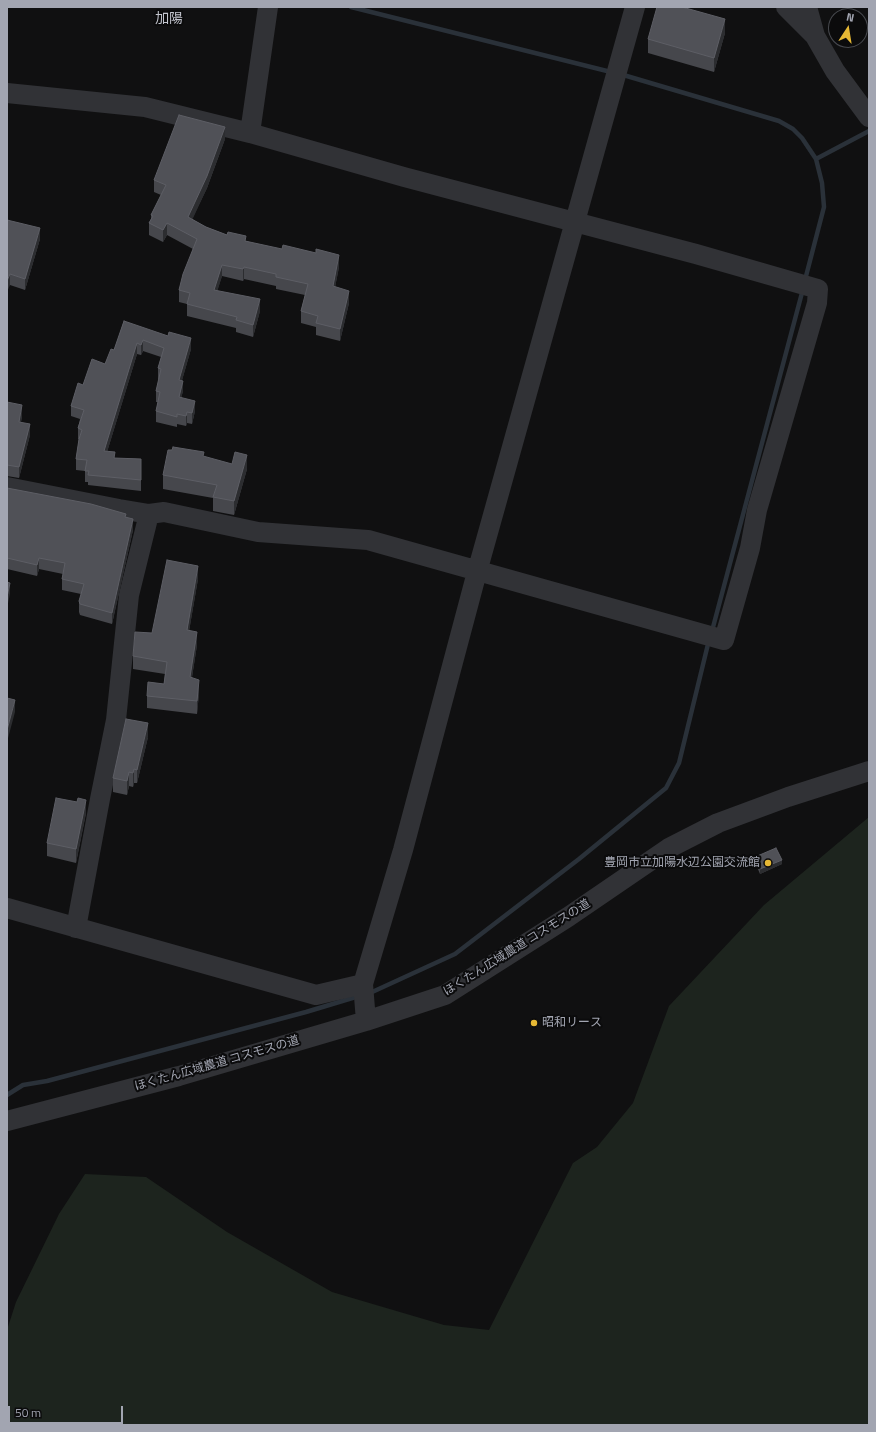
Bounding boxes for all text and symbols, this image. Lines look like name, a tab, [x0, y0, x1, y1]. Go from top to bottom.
north arrow	[828, 8, 868, 48]
text: N	[845, 9, 856, 26]
district label: 加陽	[155, 12, 183, 28]
place label: 豊岡市立加陽水辺公園交流館	[604, 856, 760, 870]
marker: 豊岡市立加陽水辺公園交流館	[763, 858, 773, 868]
street label: ほくたん広域農道 コスモスの道	[441, 897, 593, 999]
place label: 昭和リース	[542, 1016, 602, 1030]
marker: 昭和リース	[529, 1018, 539, 1028]
street label: ほくたん広域農道 コスモスの道	[133, 1034, 301, 1094]
scale bar	[10, 1398, 125, 1424]
text: 50 m	[15, 1403, 41, 1422]

